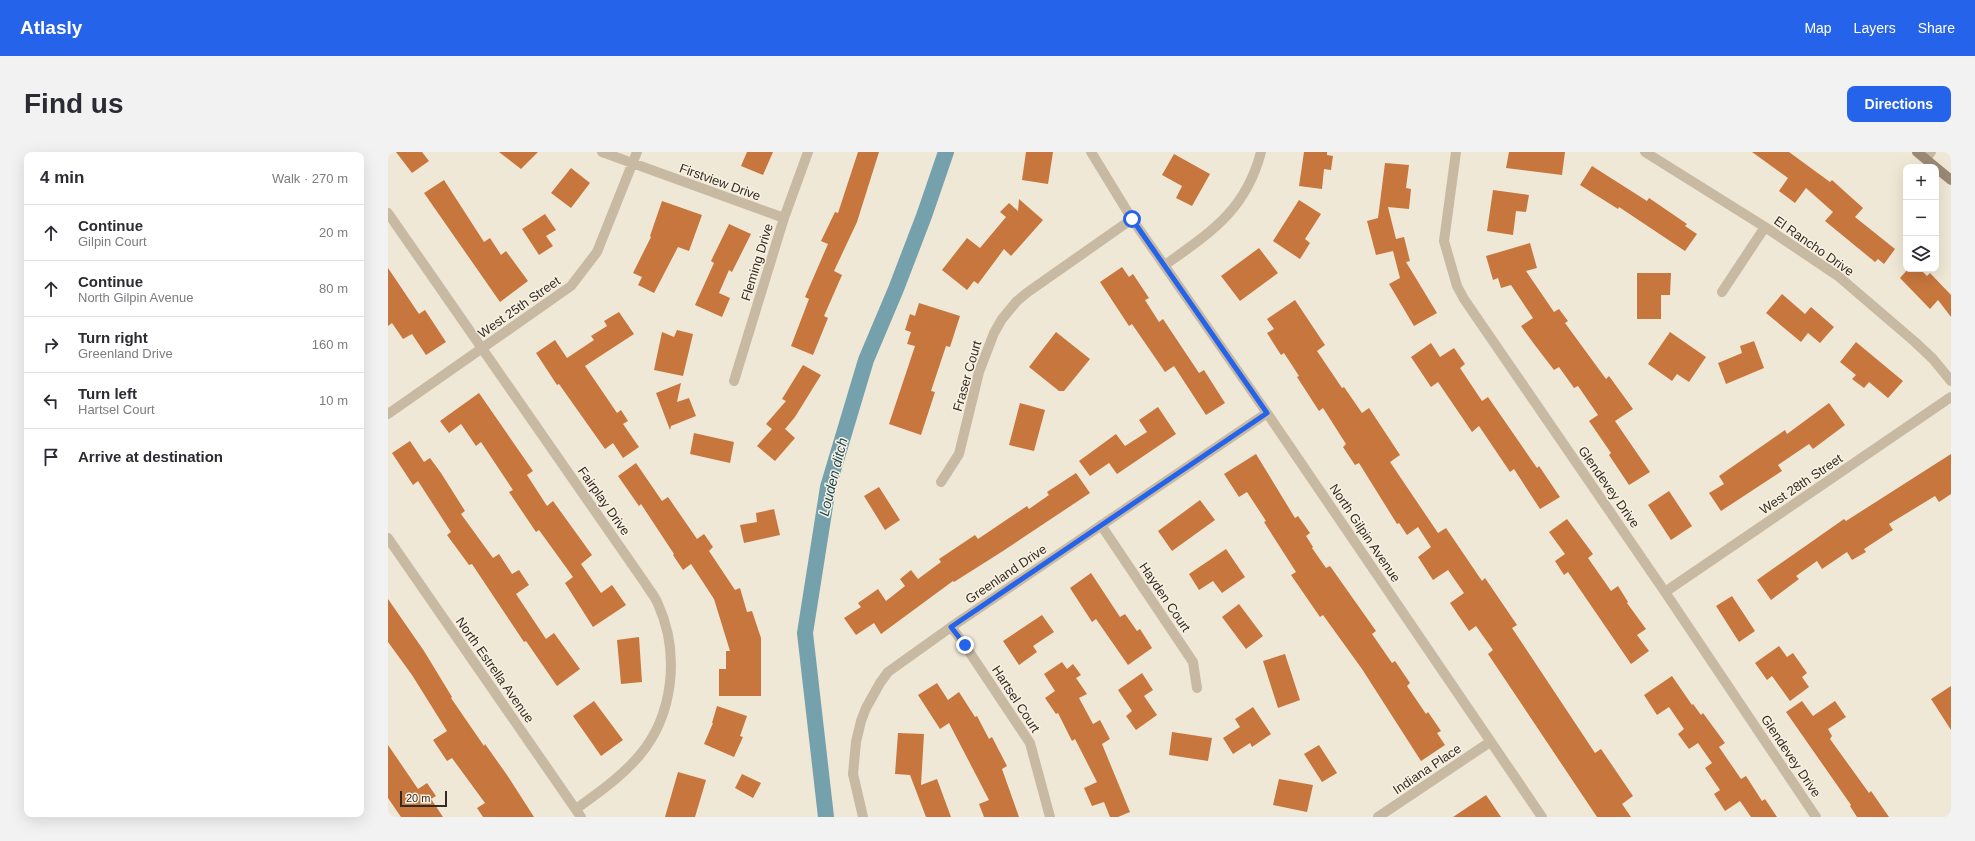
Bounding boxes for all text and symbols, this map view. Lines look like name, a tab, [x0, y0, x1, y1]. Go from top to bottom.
text: Atlasly	[20, 17, 82, 38]
text: Map	[1804, 20, 1832, 36]
text: Layers	[1854, 20, 1896, 36]
text: Share	[1918, 20, 1955, 36]
button: Directions	[1847, 86, 1951, 122]
text: Find us	[24, 88, 124, 119]
street label: Firstview Drive	[677, 160, 763, 204]
map controls	[1903, 164, 1939, 272]
button: +	[1903, 164, 1939, 200]
text: 4 min	[40, 168, 84, 187]
text: Walk · 270 m	[272, 171, 348, 186]
button: −	[1903, 200, 1939, 236]
route start	[1123, 210, 1141, 228]
street label: El Rancho Drive	[1771, 213, 1857, 279]
text: Continue	[78, 217, 143, 234]
street label: Fleming Drive	[738, 221, 776, 303]
icon: ahead	[40, 222, 62, 244]
text: 20 m	[319, 225, 348, 240]
text: Gilpin Court	[78, 234, 147, 249]
button: layers	[1903, 236, 1939, 272]
text: Continue	[78, 273, 143, 290]
street label: West 25th Street	[475, 273, 563, 341]
icon: ahead	[40, 278, 62, 300]
text: 80 m	[319, 281, 348, 296]
text: North Gilpin Avenue	[78, 290, 193, 305]
text: Turn right	[78, 329, 148, 346]
icon: right	[40, 334, 62, 356]
text: 160 m	[312, 337, 348, 352]
street label: Fraser Court	[950, 338, 984, 413]
text: Greenland Drive	[78, 346, 173, 361]
text: Turn left	[78, 385, 137, 402]
icon: left	[40, 390, 62, 412]
text: 10 m	[319, 393, 348, 408]
text: Hartsel Court	[78, 402, 155, 417]
water label: Louden ditch	[816, 436, 851, 518]
street label: Glendevey Drive	[1575, 443, 1643, 531]
icon: arrive	[40, 446, 62, 468]
text: Arrive at destination	[78, 448, 223, 465]
street label: West 28th Street	[1757, 451, 1846, 517]
street label: Fairplay Drive	[575, 464, 633, 538]
street label: North Gilpin Avenue	[1327, 481, 1403, 585]
street label: Greenland Drive	[963, 541, 1049, 607]
street label: Hayden Court	[1136, 560, 1194, 635]
street label: North Estrella Avenue	[453, 614, 537, 726]
route end	[956, 636, 974, 654]
street label: Hartsel Court	[989, 663, 1043, 736]
street label: Glendevey Drive	[1758, 712, 1824, 800]
street label: Indiana Place	[1390, 741, 1464, 797]
scale bar	[400, 789, 447, 808]
text: 20 m	[406, 792, 430, 804]

